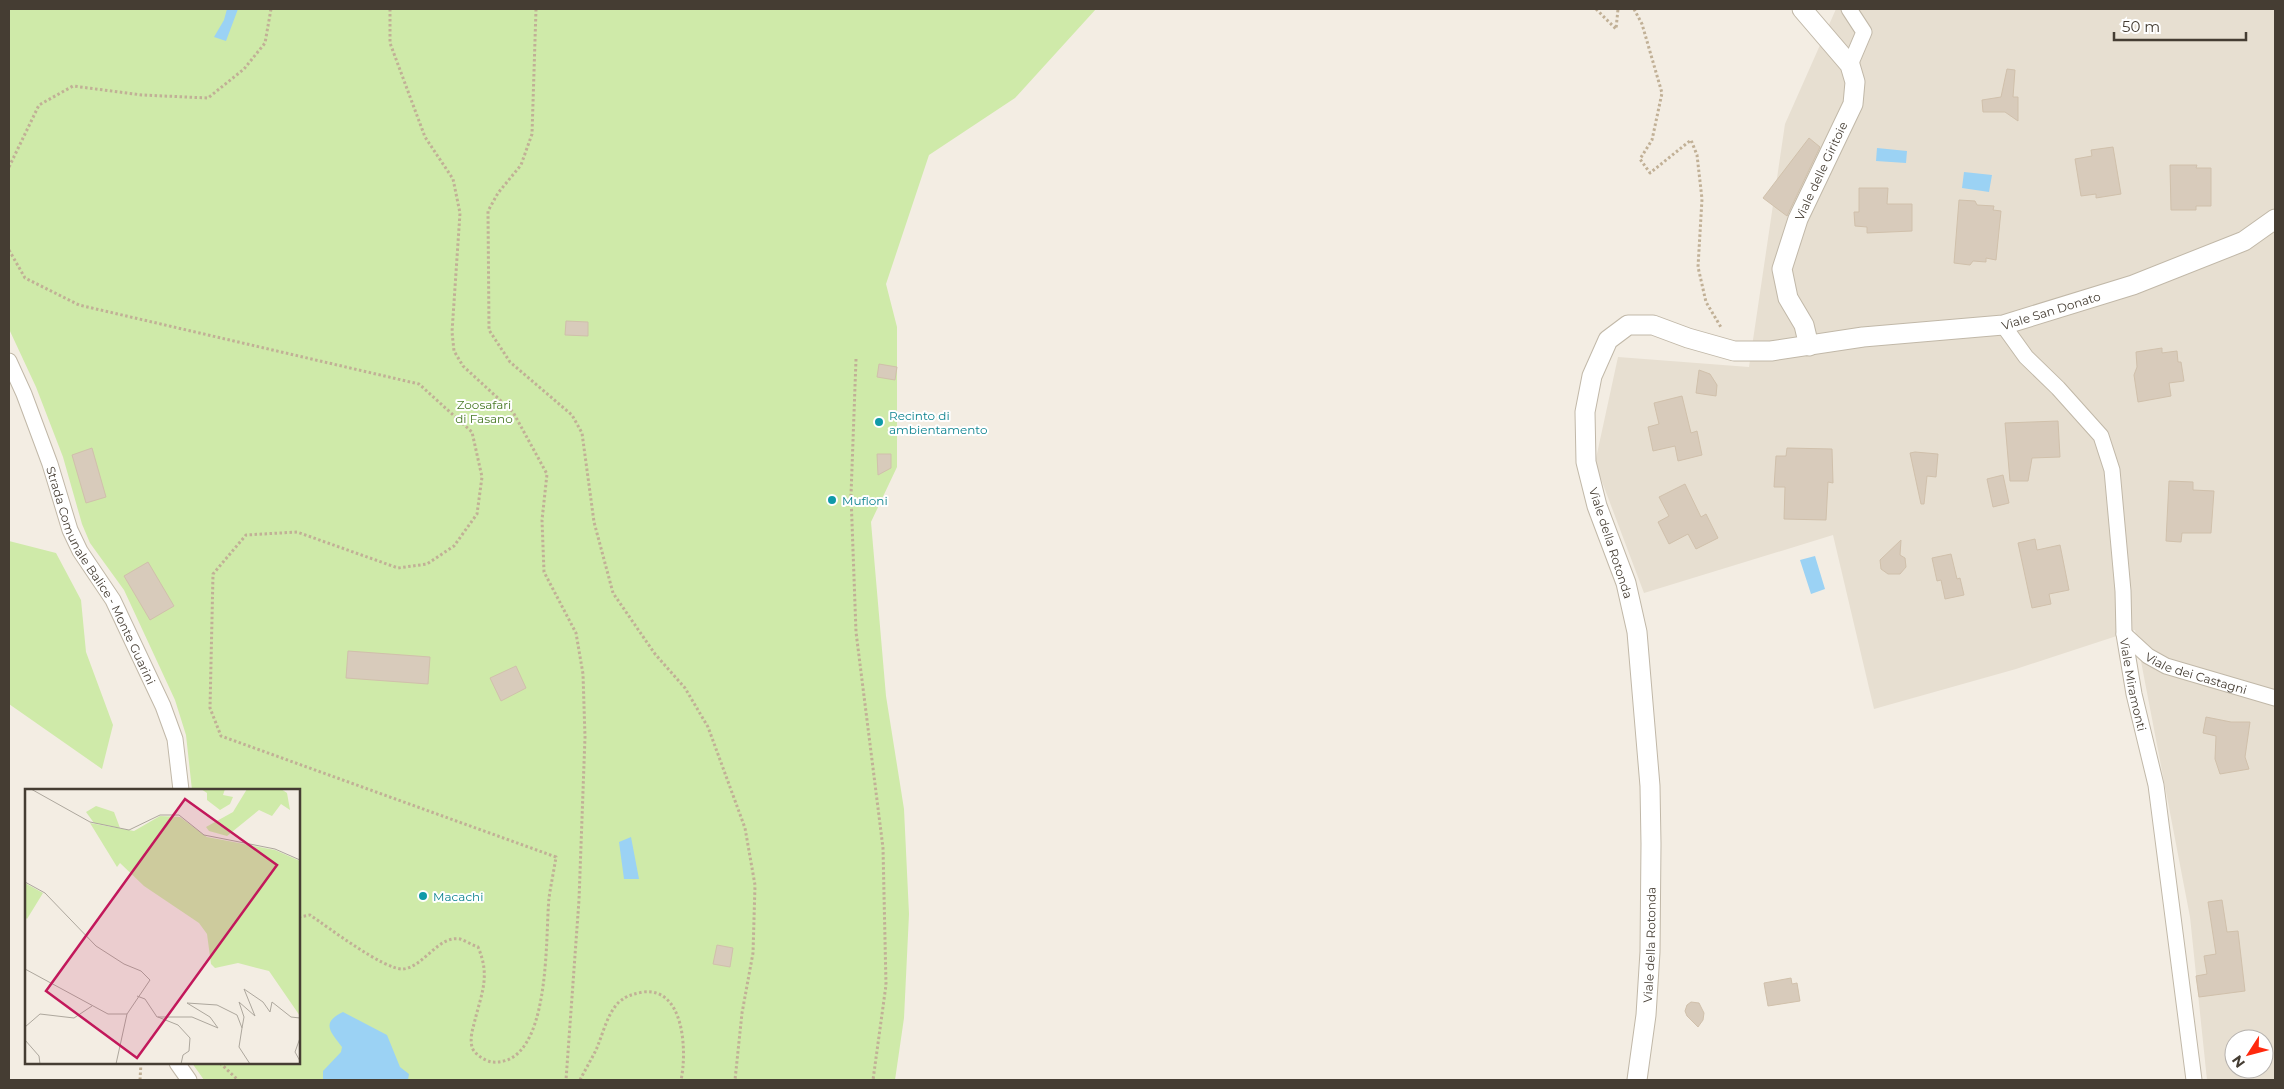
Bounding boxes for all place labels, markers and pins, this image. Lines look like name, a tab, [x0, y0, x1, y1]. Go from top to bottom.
place label: Recinto di ambientamento	[889, 408, 988, 437]
marker: Recinto di ambientamento	[873, 416, 885, 428]
place label: Mufloni	[842, 493, 888, 508]
marker: Mufloni	[826, 494, 838, 506]
place label: Macachi	[433, 889, 483, 904]
marker: Macachi	[417, 890, 429, 902]

